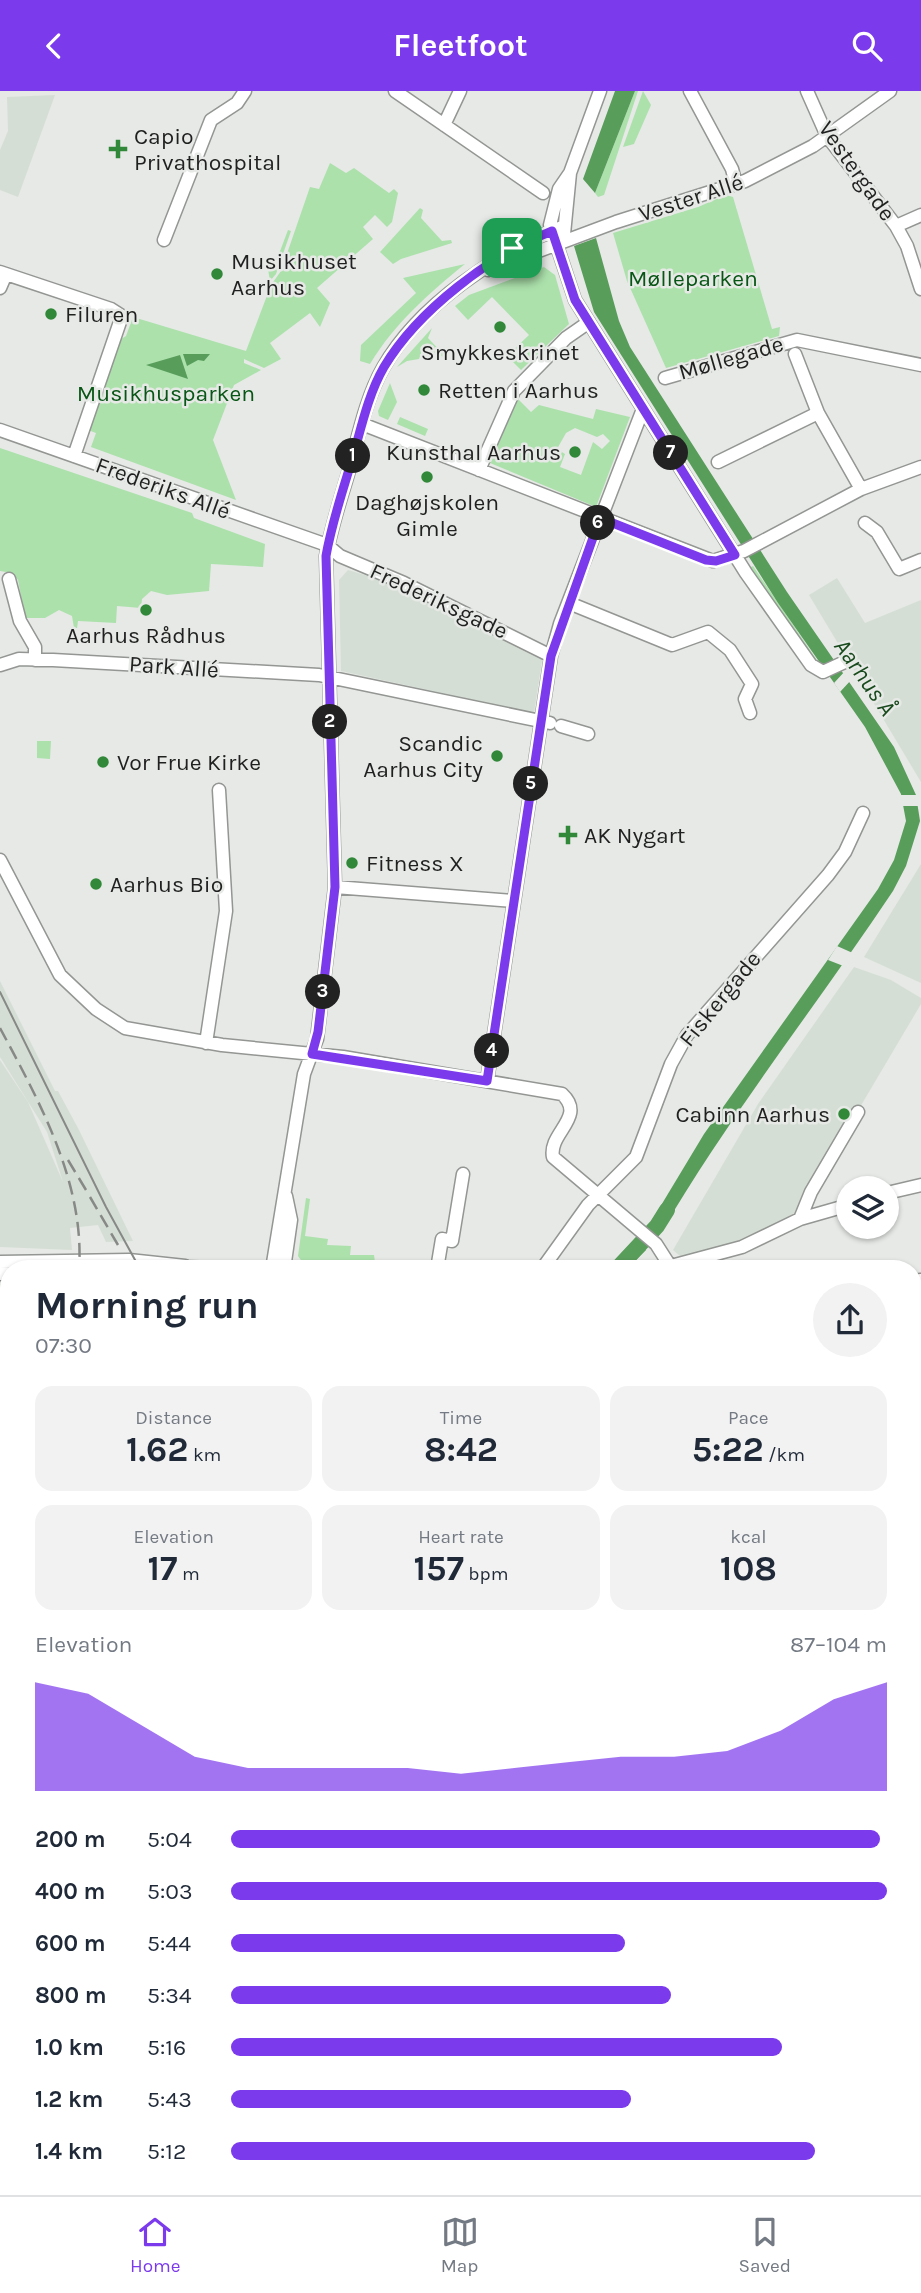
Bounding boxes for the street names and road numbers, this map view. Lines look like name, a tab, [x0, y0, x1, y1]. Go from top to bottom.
street label: Vestergade	[813, 116, 901, 226]
street label: Vester Allé	[635, 168, 747, 228]
street label: Møllegade	[675, 330, 787, 386]
street label: Frederiks Allé	[92, 451, 234, 525]
street label: Frederiksgade	[366, 557, 512, 645]
street label: Park Allé	[128, 650, 220, 684]
street label: Fiskergade	[673, 946, 767, 1052]

